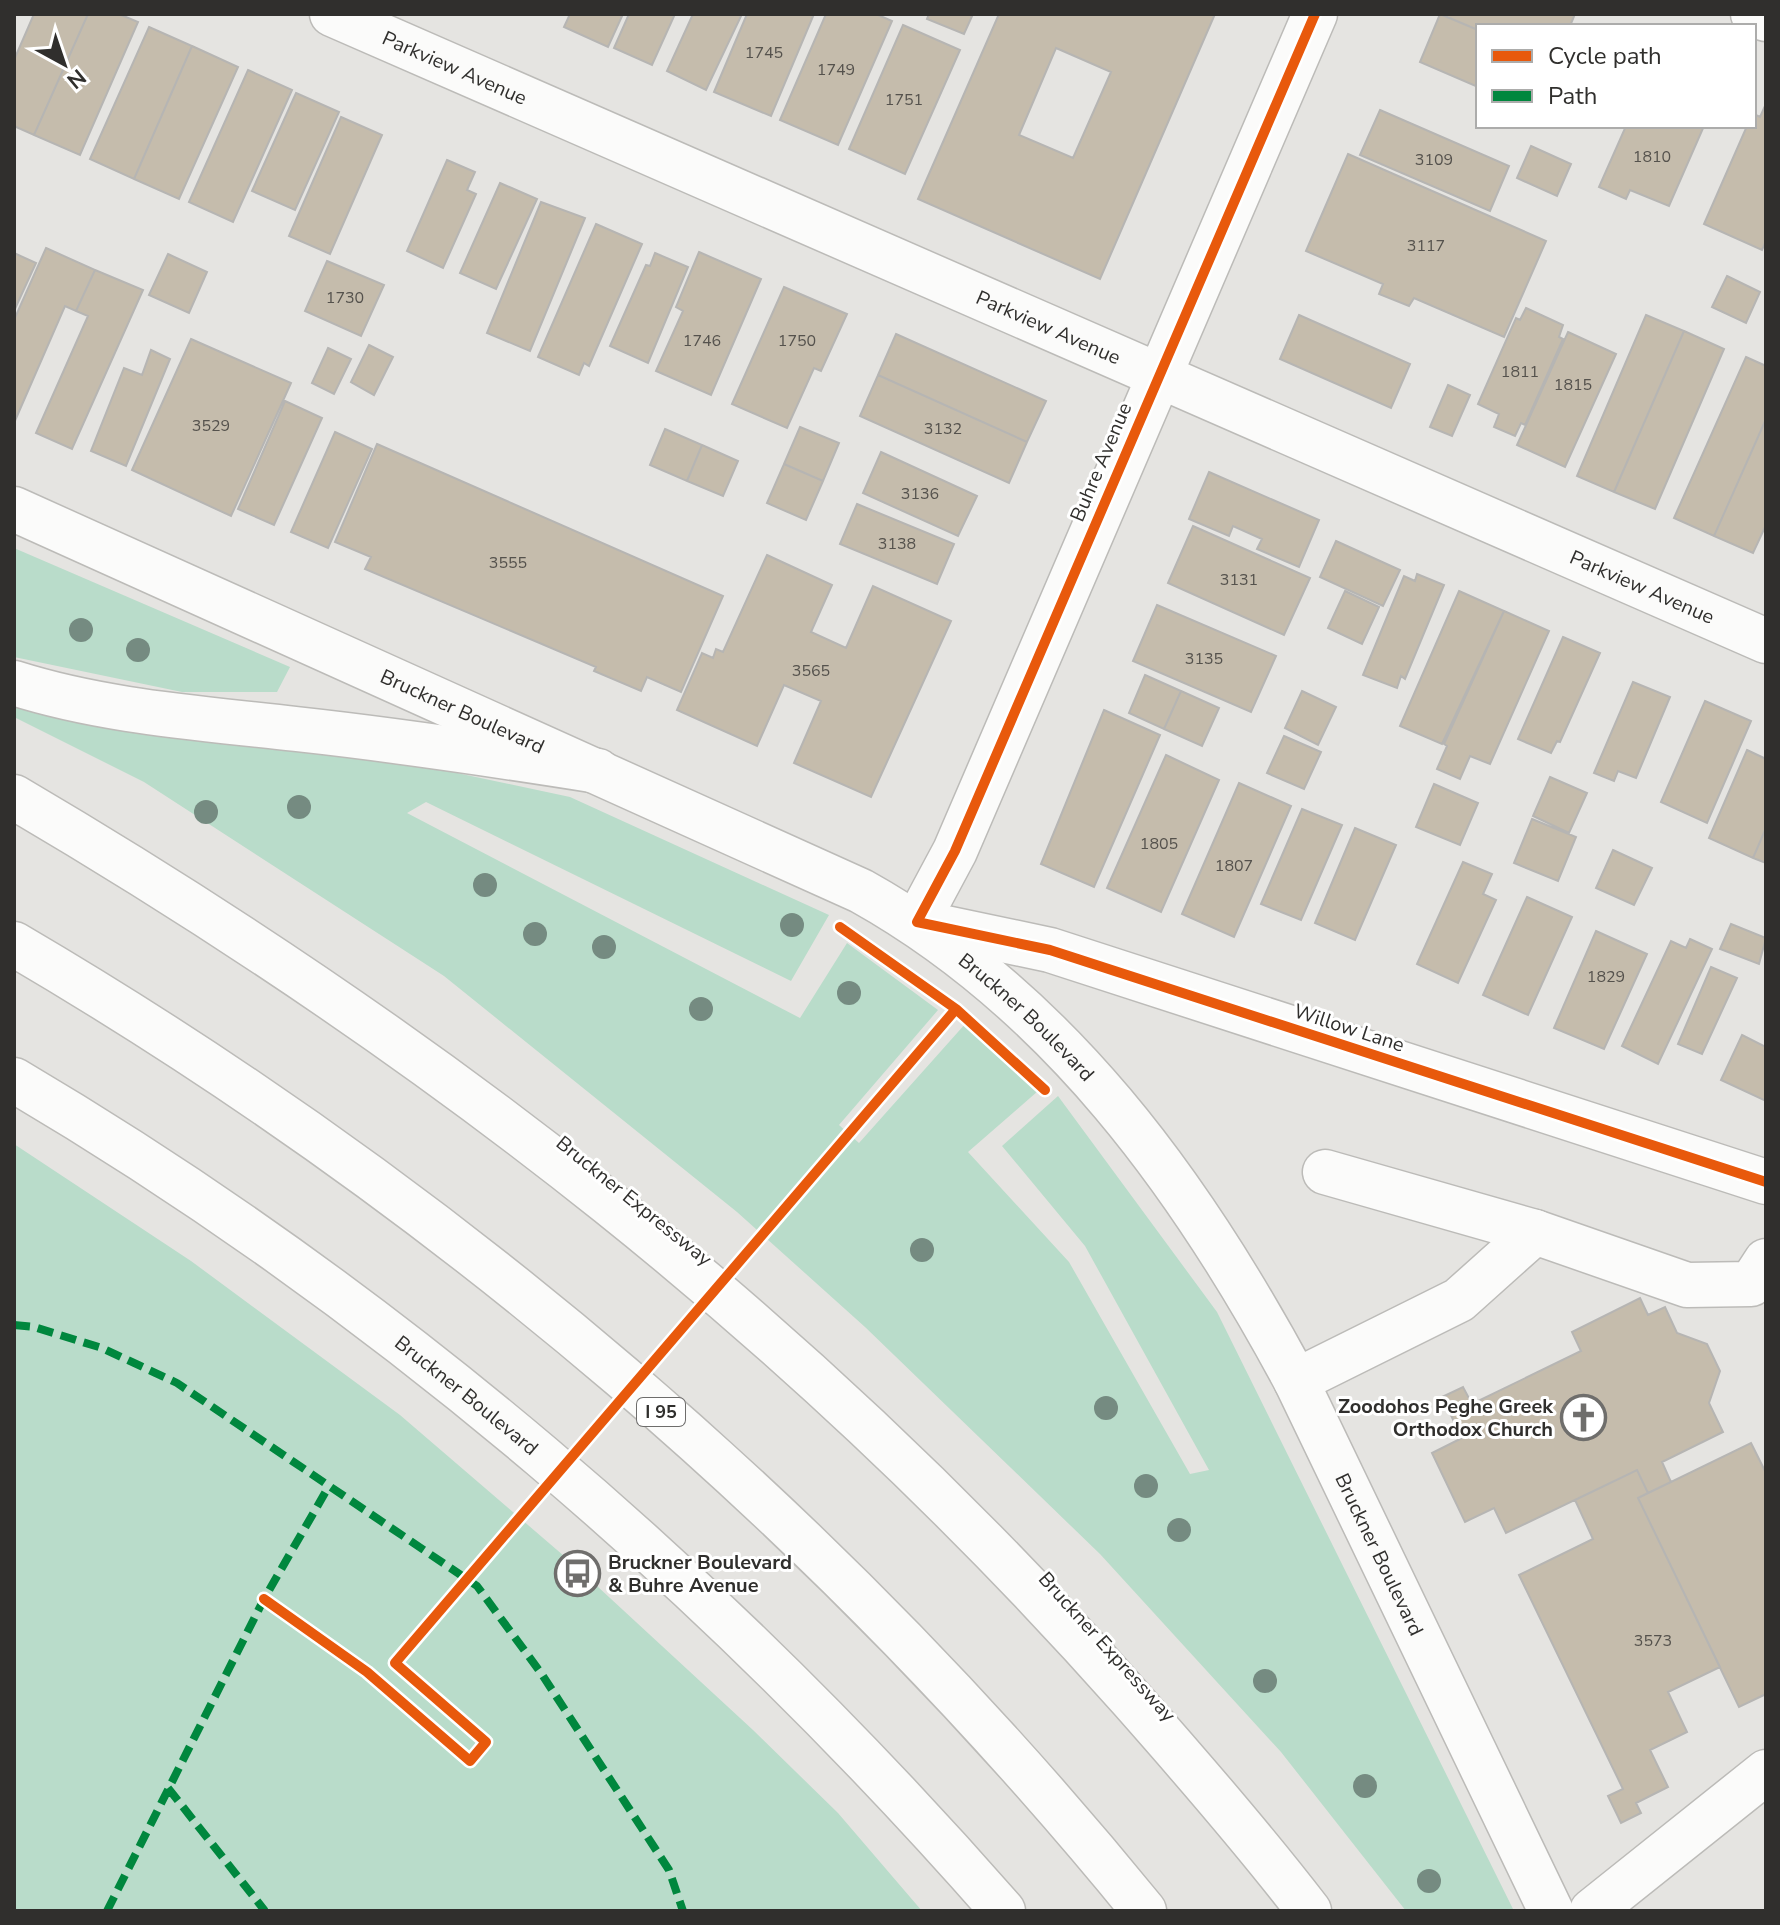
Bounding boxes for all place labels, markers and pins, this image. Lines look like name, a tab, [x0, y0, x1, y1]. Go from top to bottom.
place label: Zoodohos Peghe Greek Orthodox Church	[1338, 1393, 1554, 1443]
church icon: Zoodohos Peghe Greek Orthodox Church	[1560, 1394, 1608, 1442]
bus stop icon: Bruckner Boulevard & Buhre Avenue	[553, 1549, 601, 1597]
place label: Bruckner Boulevard & Buhre Avenue	[608, 1549, 792, 1599]

